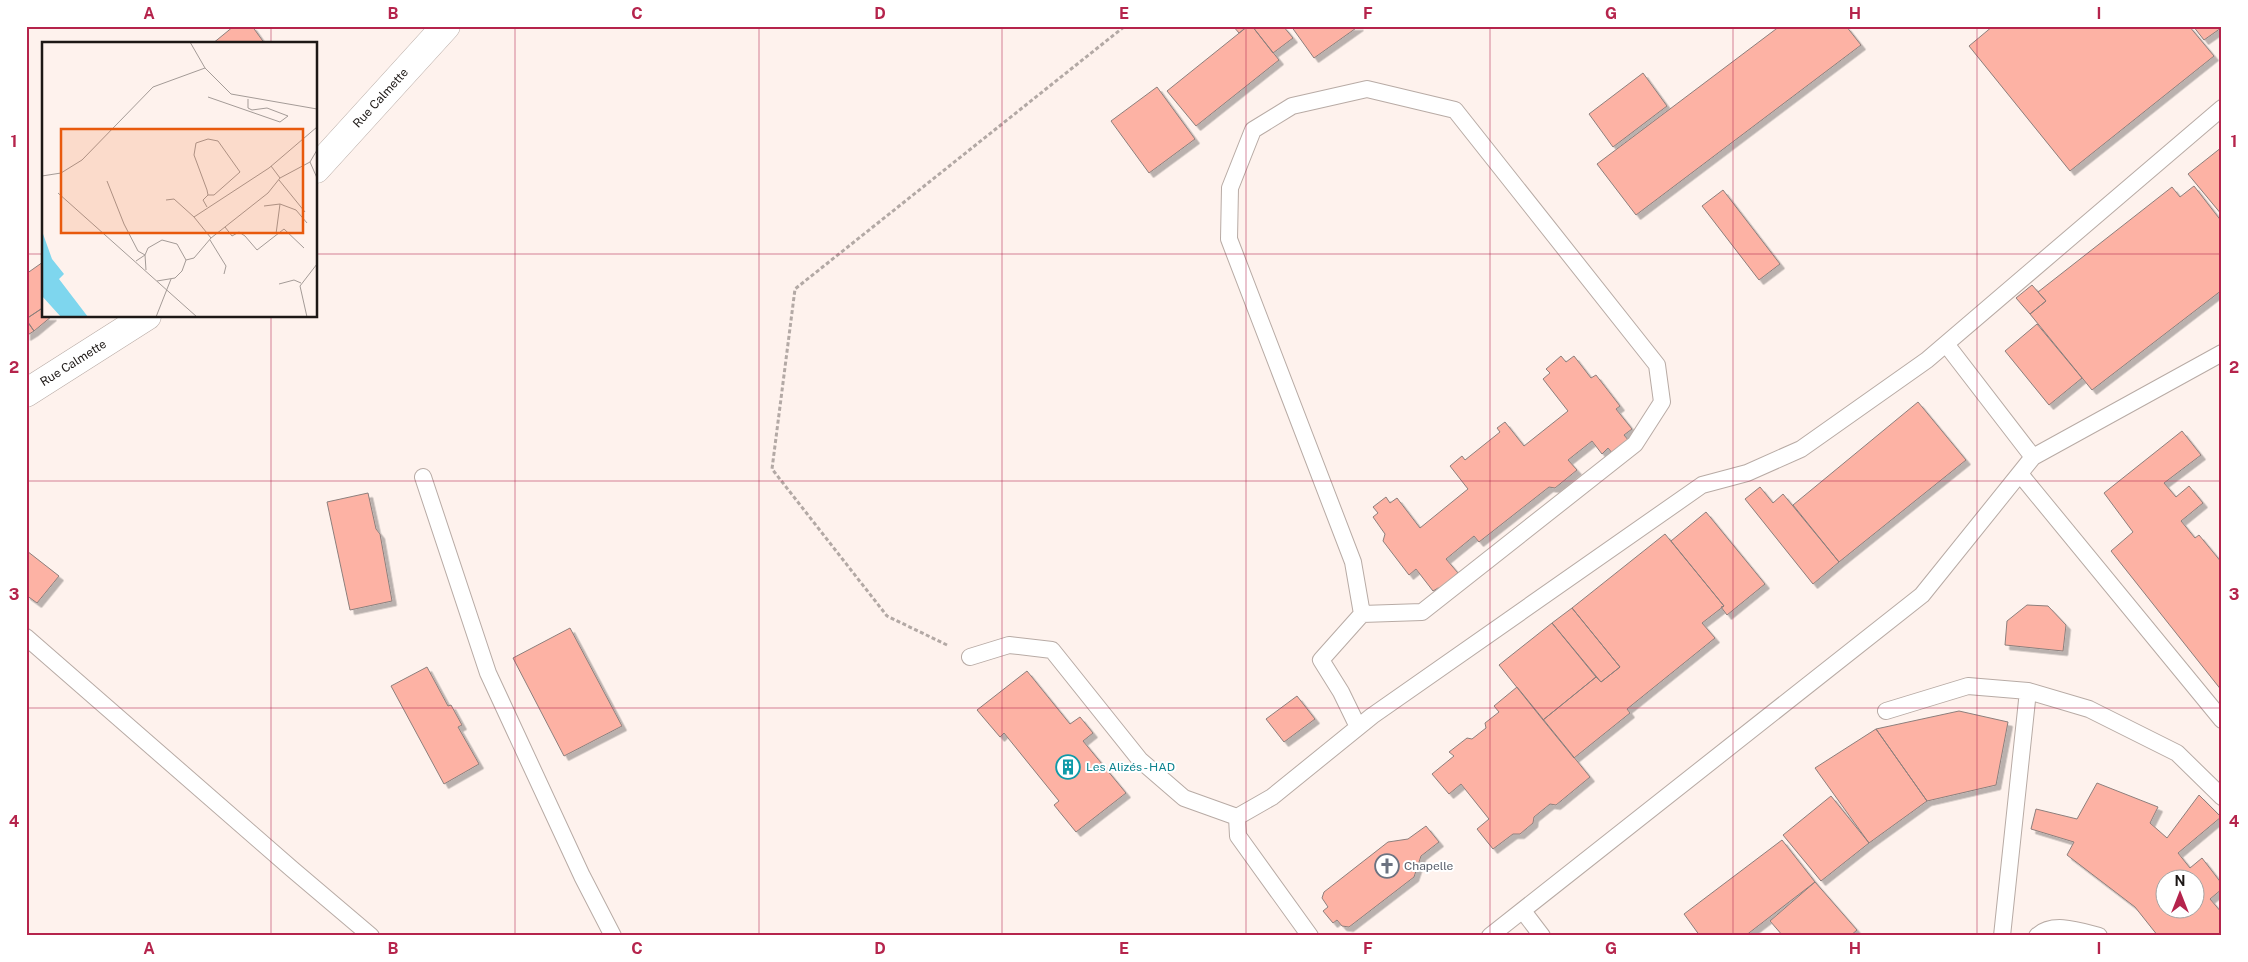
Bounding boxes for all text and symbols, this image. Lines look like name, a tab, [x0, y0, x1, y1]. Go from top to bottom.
text: A	[143, 4, 155, 23]
text: B	[388, 4, 399, 23]
text: C	[631, 4, 643, 23]
text: D	[874, 4, 886, 23]
text: E	[1119, 4, 1129, 23]
text: F	[1363, 4, 1373, 23]
text: G	[1605, 4, 1617, 23]
text: H	[1849, 4, 1861, 23]
text: I	[2097, 4, 2101, 23]
inset map	[42, 42, 318, 318]
street label: Rue Calmette	[350, 65, 411, 131]
text: 1	[11, 132, 17, 151]
text: 1	[2231, 132, 2237, 151]
street label: Rue Calmette	[38, 337, 109, 389]
text: 2	[9, 358, 19, 377]
text: 2	[2229, 358, 2239, 377]
text: 3	[9, 585, 19, 604]
text: 3	[2229, 585, 2239, 604]
building icon: Les Alizés - HAD	[1055, 754, 1081, 780]
place label: Les Alizés - HAD	[1086, 760, 1175, 774]
text: 4	[9, 812, 20, 831]
text: 4	[2229, 812, 2240, 831]
church icon: Chapelle	[1374, 853, 1400, 879]
place label: Chapelle	[1404, 859, 1454, 873]
north arrow	[2156, 870, 2206, 920]
text: N	[2175, 873, 2185, 889]
text: A	[143, 939, 155, 958]
text: B	[388, 939, 399, 958]
text: C	[631, 939, 643, 958]
text: D	[874, 939, 886, 958]
text: E	[1119, 939, 1129, 958]
text: F	[1363, 939, 1373, 958]
text: G	[1605, 939, 1617, 958]
text: H	[1849, 939, 1861, 958]
text: I	[2097, 939, 2101, 958]

